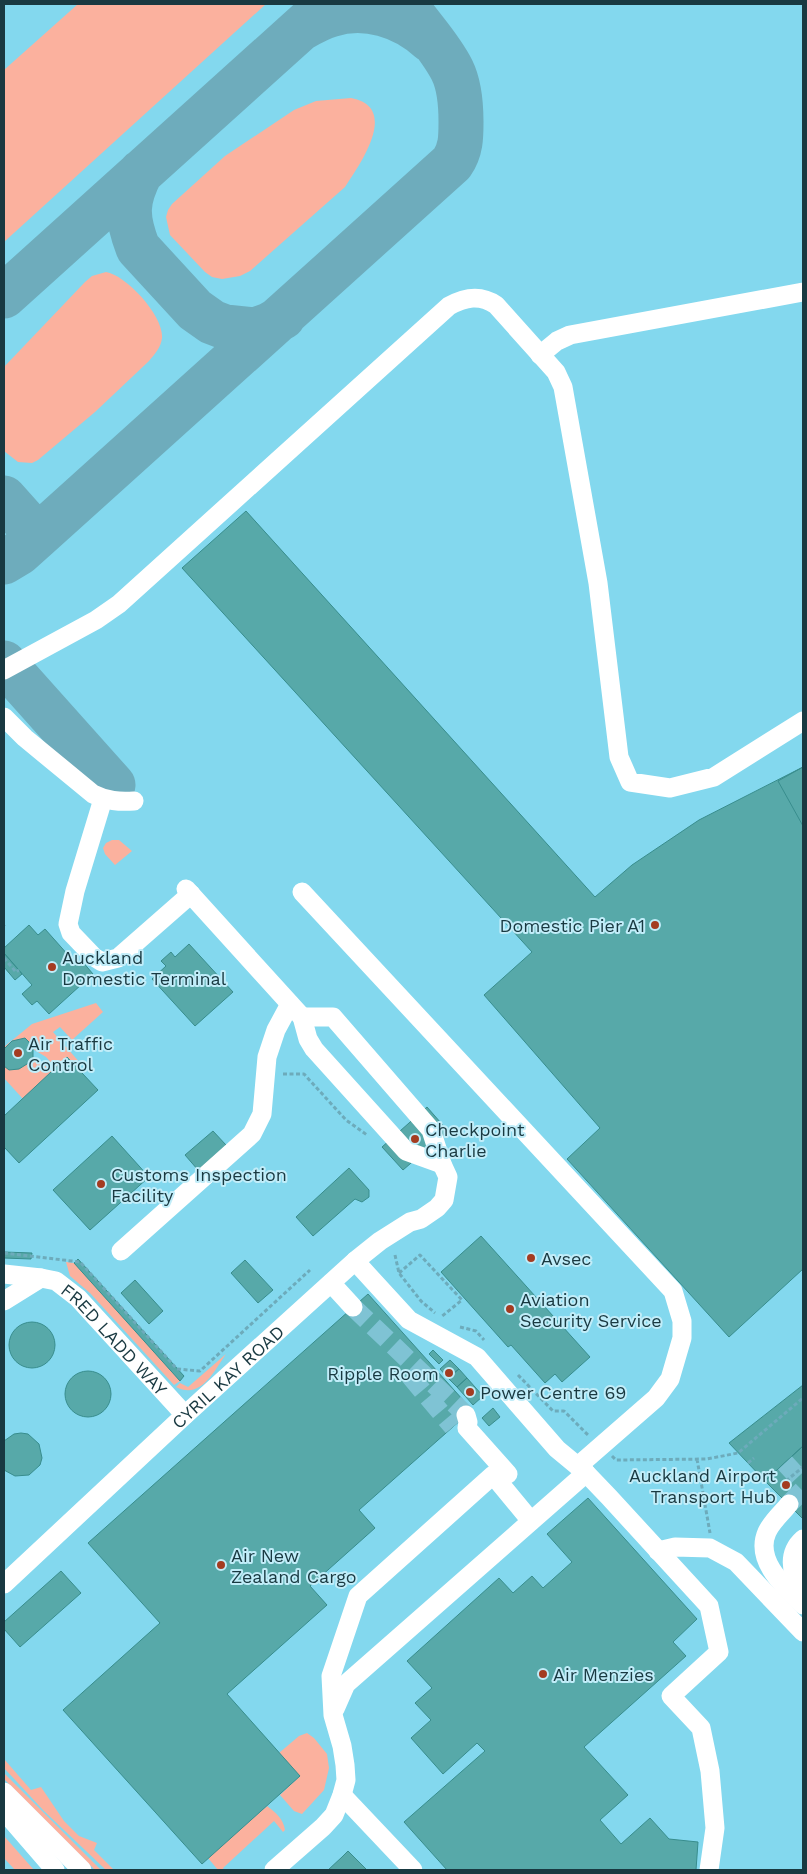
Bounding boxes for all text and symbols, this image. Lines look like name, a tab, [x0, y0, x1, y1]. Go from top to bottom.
place label: Domestic Pier A1	[499, 915, 645, 936]
marker: Domestic Pier A1	[649, 919, 661, 931]
place label: Auckland Domestic Terminal	[62, 947, 227, 989]
marker: Auckland Domestic Terminal	[46, 961, 58, 973]
place label: Air Traffic Control	[28, 1033, 113, 1075]
marker: Air Traffic Control	[12, 1047, 24, 1059]
place label: Checkpoint Charlie	[425, 1119, 525, 1161]
marker: Checkpoint Charlie	[409, 1133, 421, 1145]
place label: Customs Inspection Facility	[111, 1164, 287, 1206]
marker: Customs Inspection Facility	[95, 1178, 107, 1190]
place label: Avsec	[541, 1248, 591, 1269]
marker: Avsec	[525, 1252, 537, 1264]
street label: FRED LADD WAY	[57, 1279, 172, 1400]
place label: Aviation Security Service	[520, 1289, 662, 1331]
marker: Aviation Security Service	[504, 1303, 516, 1315]
street label: CYRIL KAY ROAD	[167, 1320, 288, 1433]
place label: Ripple Room	[327, 1363, 439, 1384]
marker: Ripple Room	[443, 1367, 455, 1379]
place label: Power Centre 69	[480, 1382, 626, 1403]
marker: Power Centre 69	[464, 1386, 476, 1398]
place label: Auckland Airport Transport Hub	[629, 1465, 776, 1507]
marker: Auckland Airport Transport Hub	[780, 1479, 792, 1491]
place label: Air New Zealand Cargo	[231, 1545, 357, 1587]
marker: Air New Zealand Cargo	[215, 1559, 227, 1571]
place label: Air Menzies	[553, 1664, 654, 1685]
marker: Air Menzies	[537, 1668, 549, 1680]

